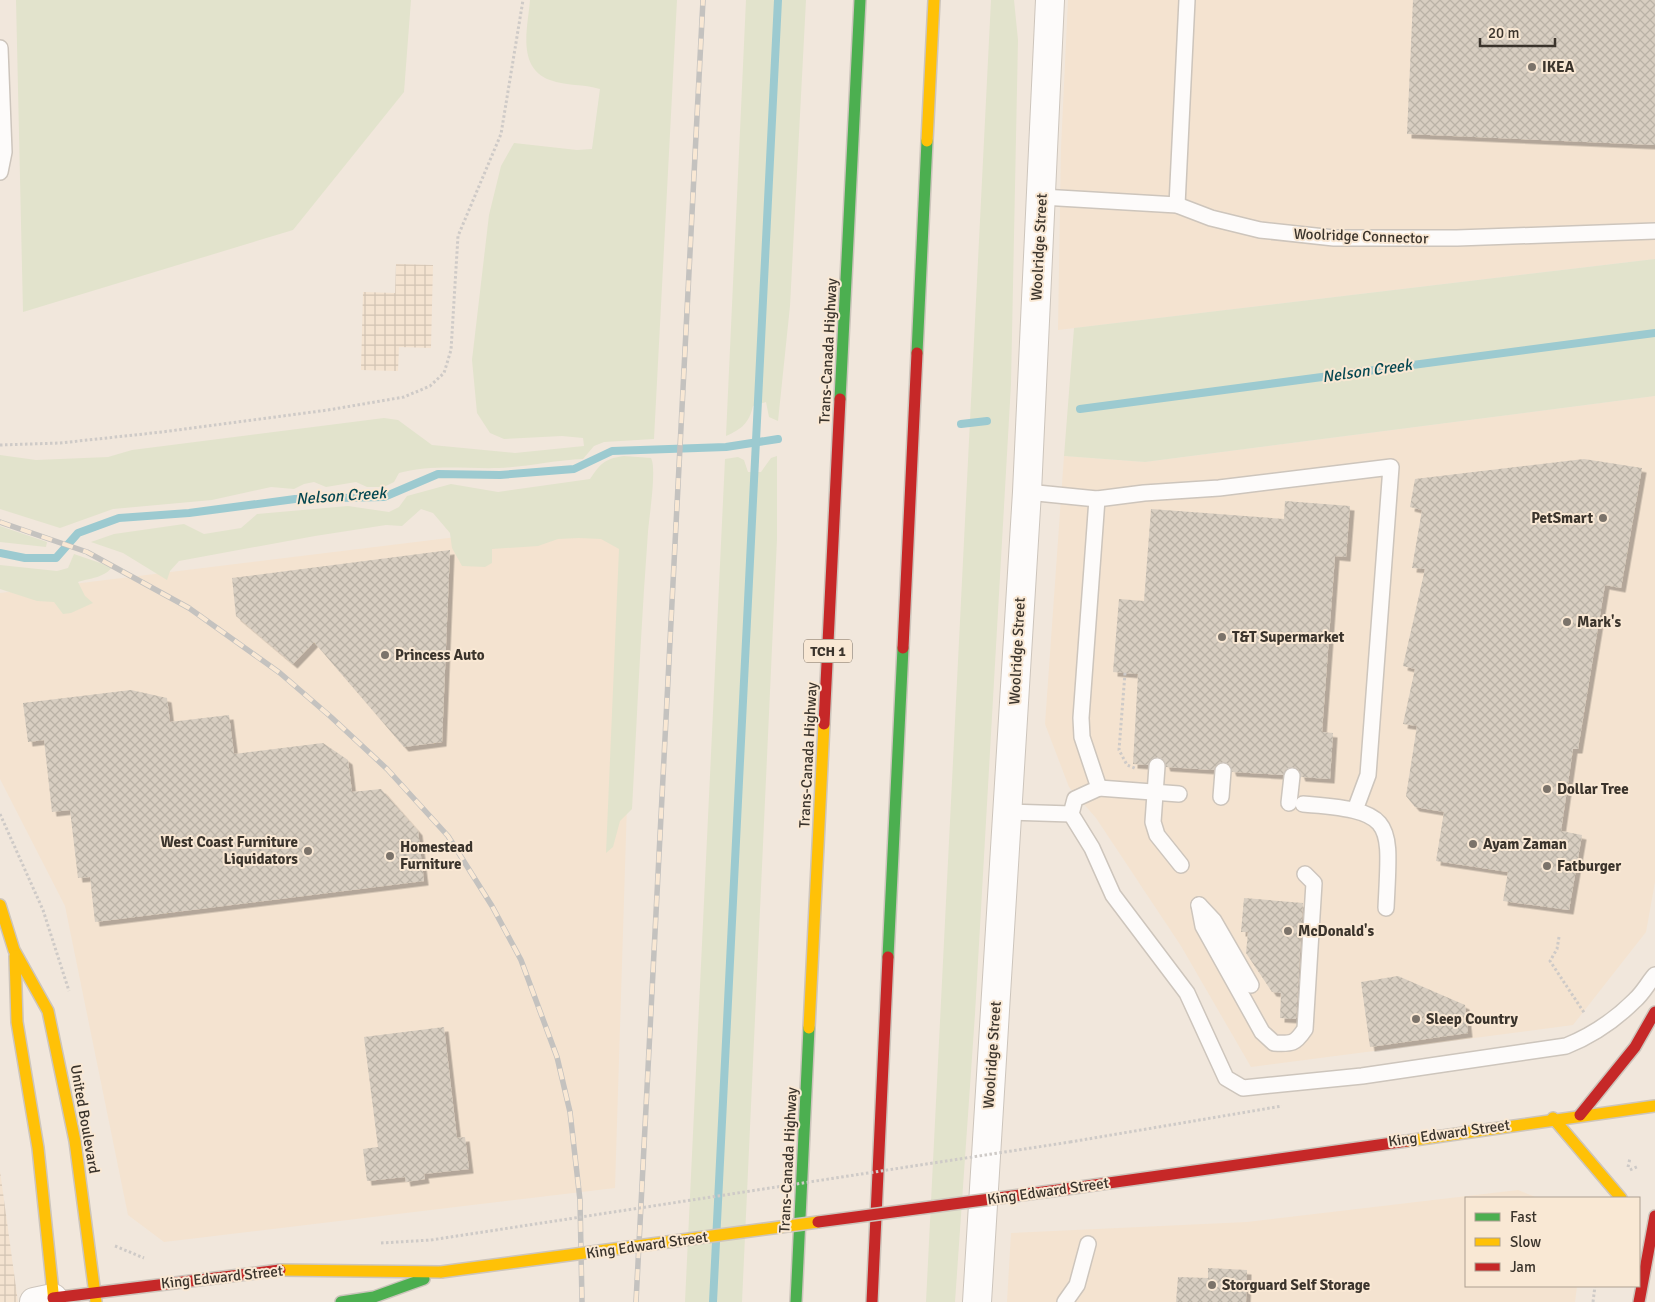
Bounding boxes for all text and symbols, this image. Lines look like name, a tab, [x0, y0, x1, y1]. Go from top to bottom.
scale bar	[1480, 15, 1555, 47]
text: 20 m	[1488, 24, 1519, 42]
place label: IKEA	[1542, 58, 1575, 76]
marker: IKEA	[1526, 61, 1538, 73]
street label: Woolridge Street	[1027, 193, 1051, 301]
street label: Woolridge Connector	[1293, 225, 1429, 247]
street label: Trans-Canada Highway	[815, 278, 841, 424]
water label: Nelson Creek	[1321, 355, 1415, 387]
water label: Nelson Creek	[295, 483, 389, 509]
place label: PetSmart	[1531, 509, 1593, 527]
marker: PetSmart	[1597, 512, 1609, 524]
street label: Woolridge Street	[1005, 597, 1029, 705]
place label: Mark's	[1577, 613, 1621, 631]
marker: Mark's	[1561, 616, 1573, 628]
place label: T&T Supermarket	[1232, 628, 1345, 646]
marker: T&T Supermarket	[1216, 631, 1228, 643]
road number: TCH 1	[804, 640, 852, 662]
place label: Princess Auto	[395, 646, 485, 664]
marker: Princess Auto	[379, 649, 391, 661]
street label: Trans-Canada Highway	[795, 682, 821, 828]
place label: Dollar Tree	[1557, 780, 1629, 798]
marker: Dollar Tree	[1541, 783, 1553, 795]
place label: West Coast Furniture Liquidators	[160, 833, 298, 868]
place label: Ayam Zaman	[1483, 835, 1567, 853]
place label: Homestead Furniture	[400, 838, 473, 873]
marker: Ayam Zaman	[1467, 838, 1479, 850]
marker: West Coast Furniture Liquidators	[302, 845, 314, 857]
marker: Homestead Furniture	[384, 850, 396, 862]
place label: Fatburger	[1557, 857, 1621, 875]
marker: Fatburger	[1541, 860, 1553, 872]
place label: McDonald's	[1298, 922, 1375, 940]
marker: McDonald's	[1282, 925, 1294, 937]
street label: Woolridge Street	[979, 1001, 1005, 1109]
place label: Sleep Country	[1426, 1010, 1519, 1028]
marker: Sleep Country	[1410, 1013, 1422, 1025]
street label: United Boulevard	[67, 1063, 103, 1175]
street label: Trans-Canada Highway	[775, 1087, 801, 1233]
street label: King Edward Street	[1387, 1116, 1511, 1150]
street label: King Edward Street	[986, 1174, 1110, 1208]
legend	[1465, 1197, 1640, 1287]
text: Fast	[1510, 1208, 1537, 1226]
street label: King Edward Street	[585, 1228, 709, 1262]
text: Slow	[1510, 1233, 1541, 1251]
text: Jam	[1510, 1258, 1536, 1276]
street label: King Edward Street	[160, 1262, 284, 1292]
place label: Storguard Self Storage	[1222, 1276, 1370, 1294]
marker: Storguard Self Storage	[1206, 1279, 1218, 1291]

